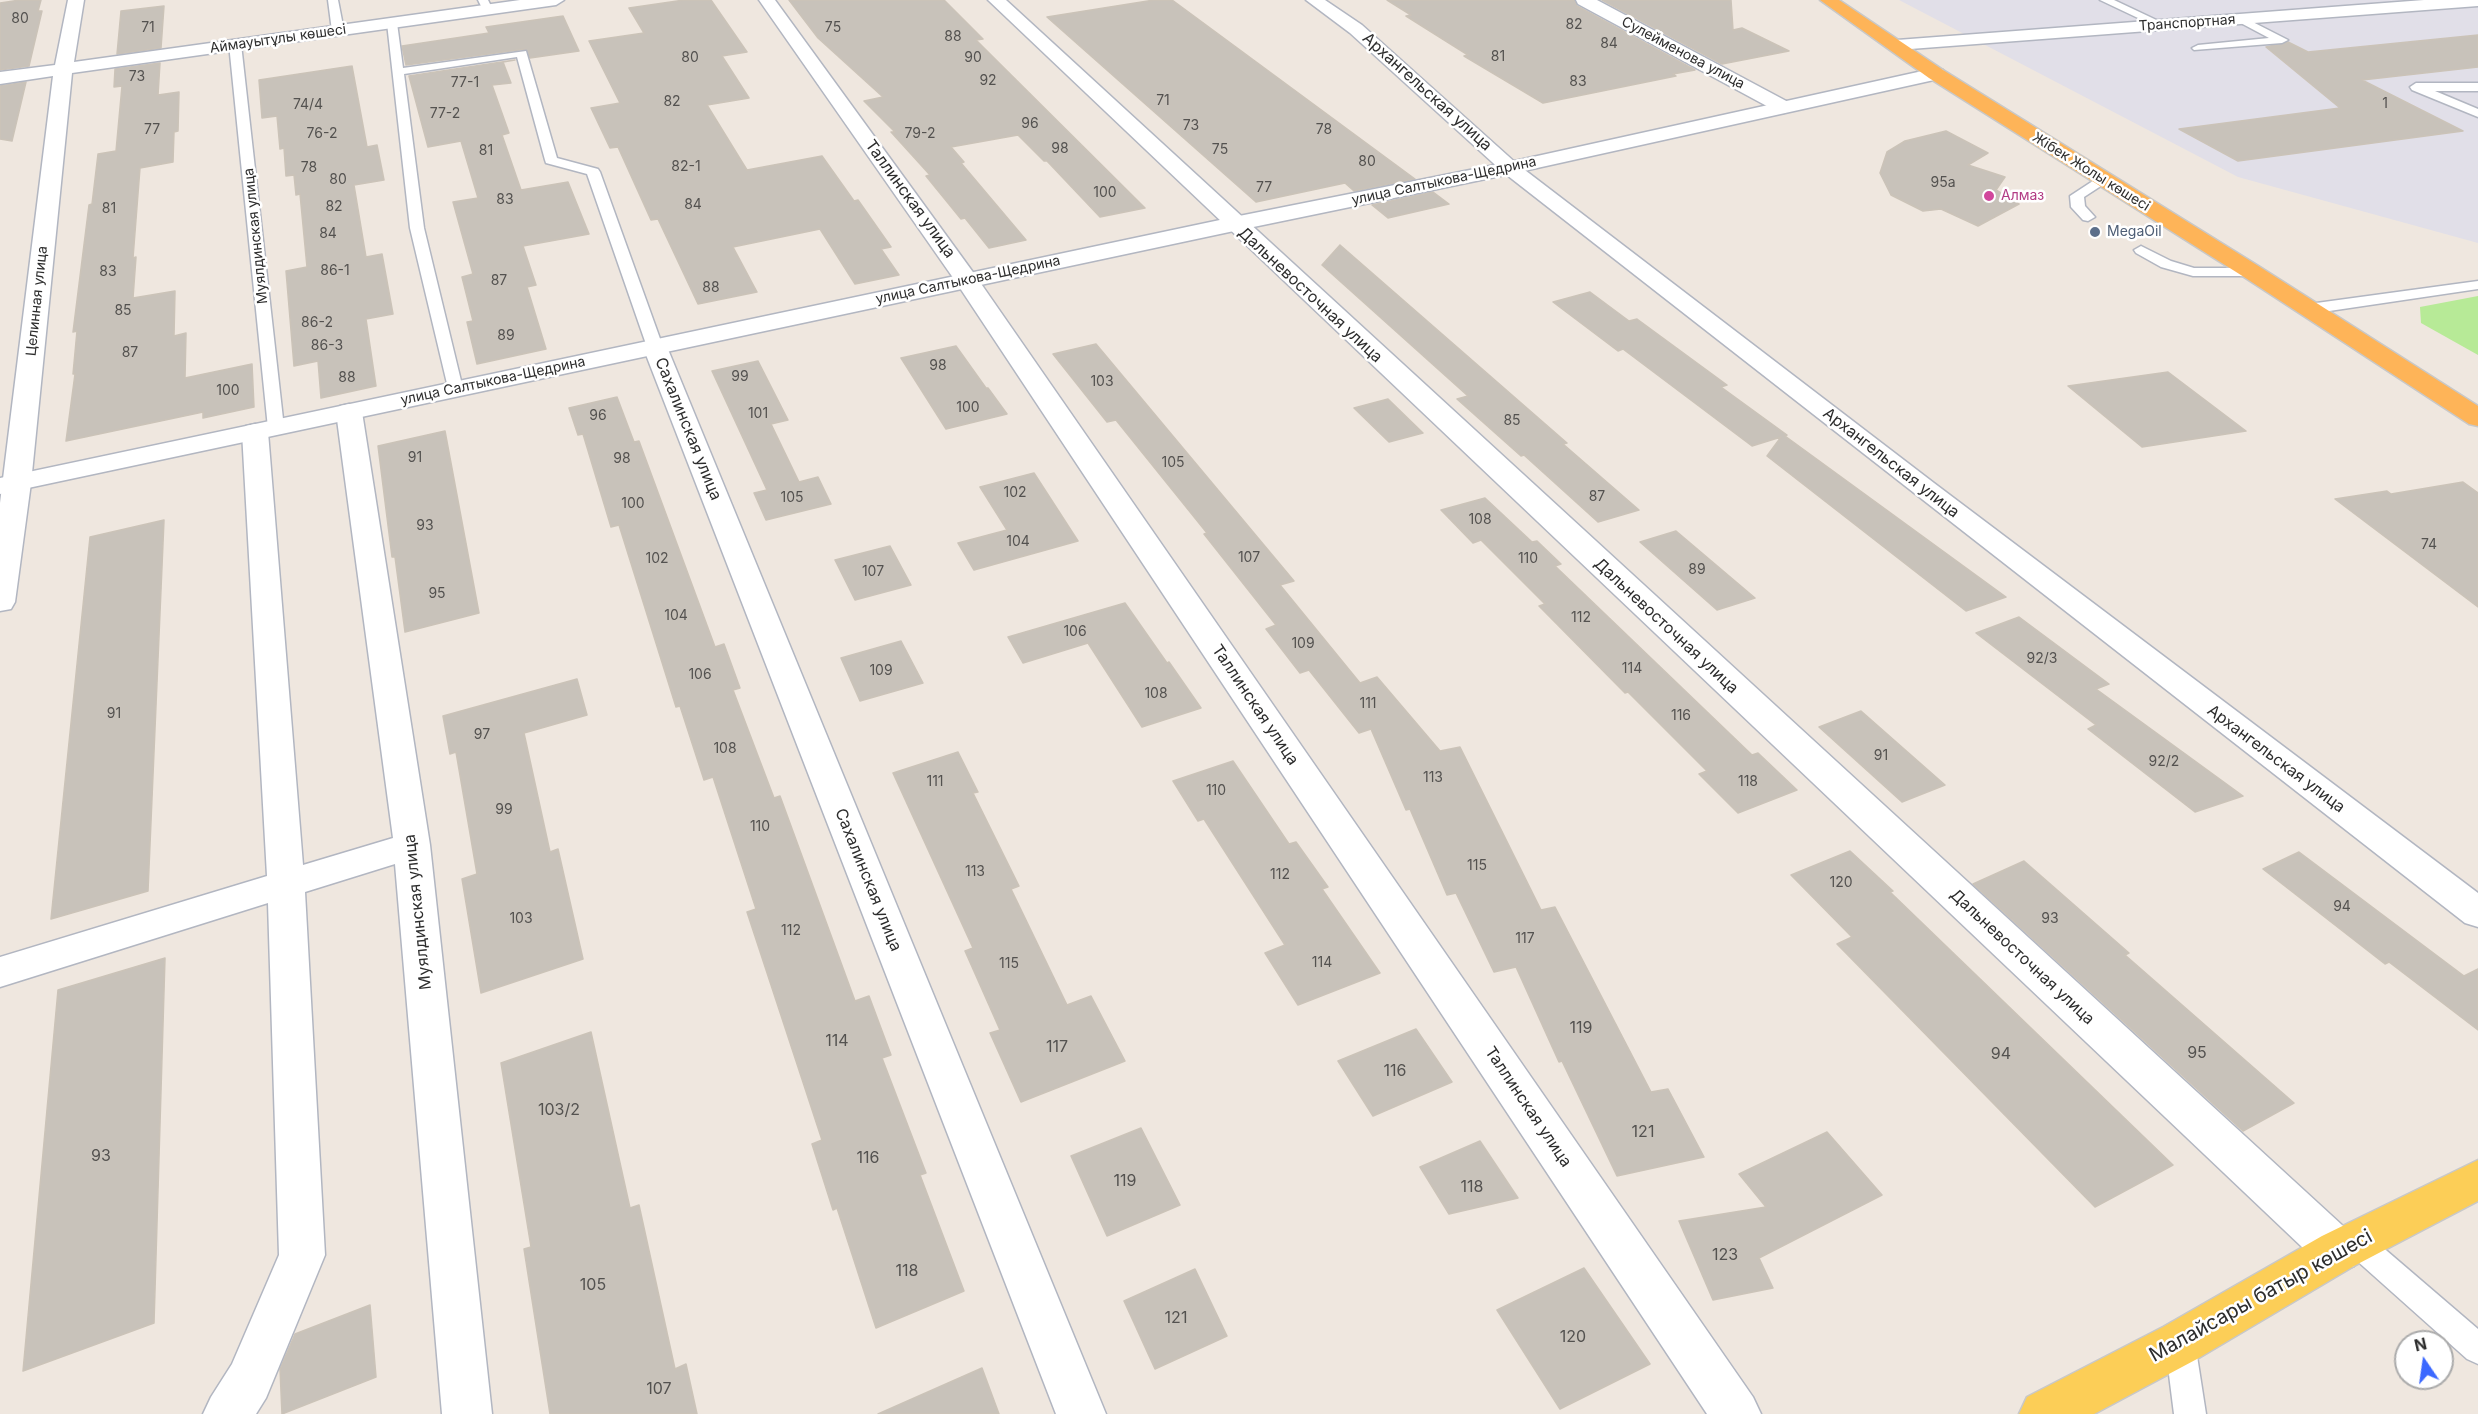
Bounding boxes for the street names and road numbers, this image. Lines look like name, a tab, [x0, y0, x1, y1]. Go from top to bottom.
street label: Транспортная	[2138, 11, 2236, 35]
street label: Сулейменова улица	[1619, 13, 1747, 93]
street label: Аймауытұлы көшесі	[209, 21, 347, 57]
street label: Архангельская улица	[1358, 29, 1496, 155]
street label: Жібек Жолы көшесі	[2029, 129, 2153, 215]
street label: Таллинская улица	[861, 136, 959, 262]
street label: улица Салтыкова-Щедрина	[1350, 153, 1538, 209]
street label: Муялдинская улица	[241, 167, 271, 305]
street label: Дальневосточная улица	[1234, 223, 1386, 367]
street label: Целинная улица	[23, 245, 51, 357]
street label: улица Салтыкова-Щедрина	[874, 252, 1062, 308]
street label: улица Салтыкова-Щедрина	[399, 353, 587, 409]
street label: Сахалинская улица	[651, 355, 725, 503]
street label: Архангельская улица	[1819, 404, 1963, 522]
street label: Дальневосточная улица	[1590, 554, 1742, 698]
street label: Таллинская улица	[1208, 641, 1302, 769]
street label: Архангельская улица	[2203, 701, 2349, 817]
street label: Сахалинская улица	[831, 806, 905, 954]
street label: Муялдинская улица	[400, 833, 436, 991]
street label: Дальневосточная улица	[1946, 885, 2098, 1029]
street label: Таллинская улица	[1481, 1043, 1575, 1171]
street label: Малайсары батыр көшесі	[2145, 1225, 2377, 1367]

